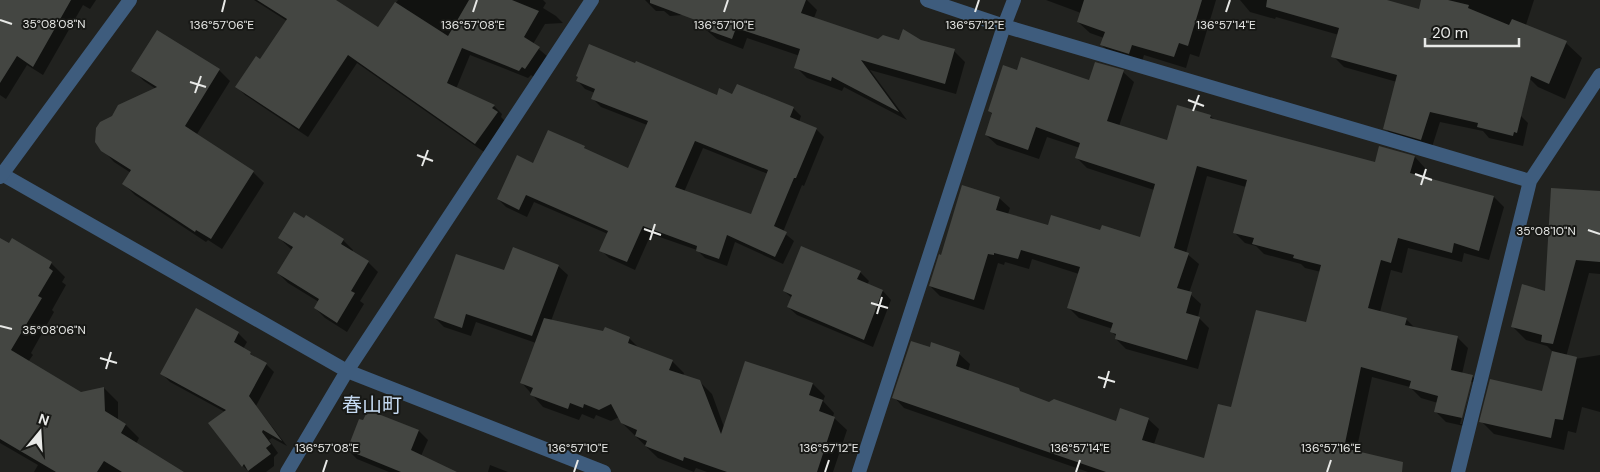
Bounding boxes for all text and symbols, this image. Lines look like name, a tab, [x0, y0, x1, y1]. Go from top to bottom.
scale bar	[1425, 15, 1519, 47]
text: 35°08'08"N	[22, 16, 86, 32]
text: 136°57'06"E	[190, 17, 254, 33]
text: 136°57'08"E	[441, 17, 505, 33]
text: 136°57'10"E	[694, 17, 754, 33]
text: 136°57'12"E	[945, 17, 1005, 33]
text: 136°57'14"E	[1196, 17, 1256, 33]
text: 20 m	[1432, 23, 1468, 43]
text: 35°08'10"N	[1516, 223, 1576, 239]
text: 35°08'06"N	[22, 322, 86, 338]
district label: 春山町	[342, 392, 402, 418]
north arrow	[15, 407, 65, 457]
text: N	[36, 409, 52, 430]
text: 136°57'08"E	[295, 440, 359, 456]
text: 136°57'10"E	[548, 440, 608, 456]
text: 136°57'12"E	[799, 440, 859, 456]
text: 136°57'14"E	[1050, 440, 1110, 456]
text: 136°57'16"E	[1301, 440, 1361, 456]

